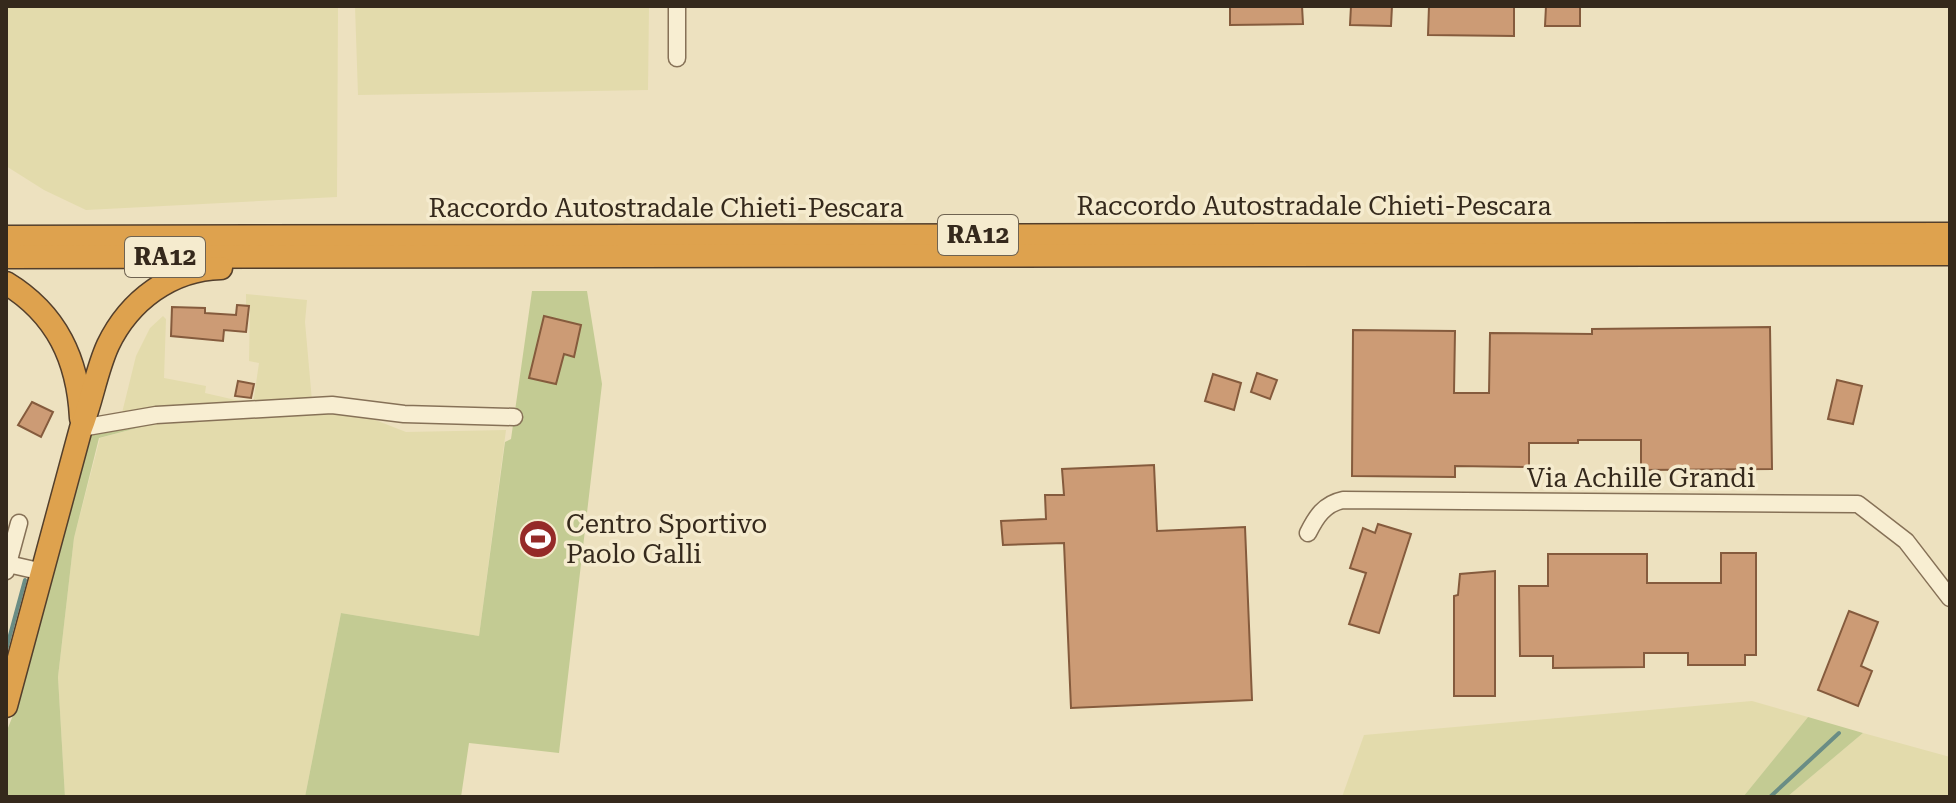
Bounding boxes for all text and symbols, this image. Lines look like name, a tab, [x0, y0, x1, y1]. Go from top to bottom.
street label: Raccordo Autostradale Chieti-Pescara	[1076, 191, 1552, 221]
street label: Raccordo Autostradale Chieti-Pescara	[428, 193, 904, 223]
road number: RA12	[938, 215, 1018, 255]
road number: RA12	[125, 237, 205, 277]
street label: Via Achille Grandi	[1527, 463, 1755, 493]
place label: Centro Sportivo Paolo Galli	[566, 509, 767, 569]
sports icon: Centro Sportivo Paolo Galli	[517, 518, 559, 560]

